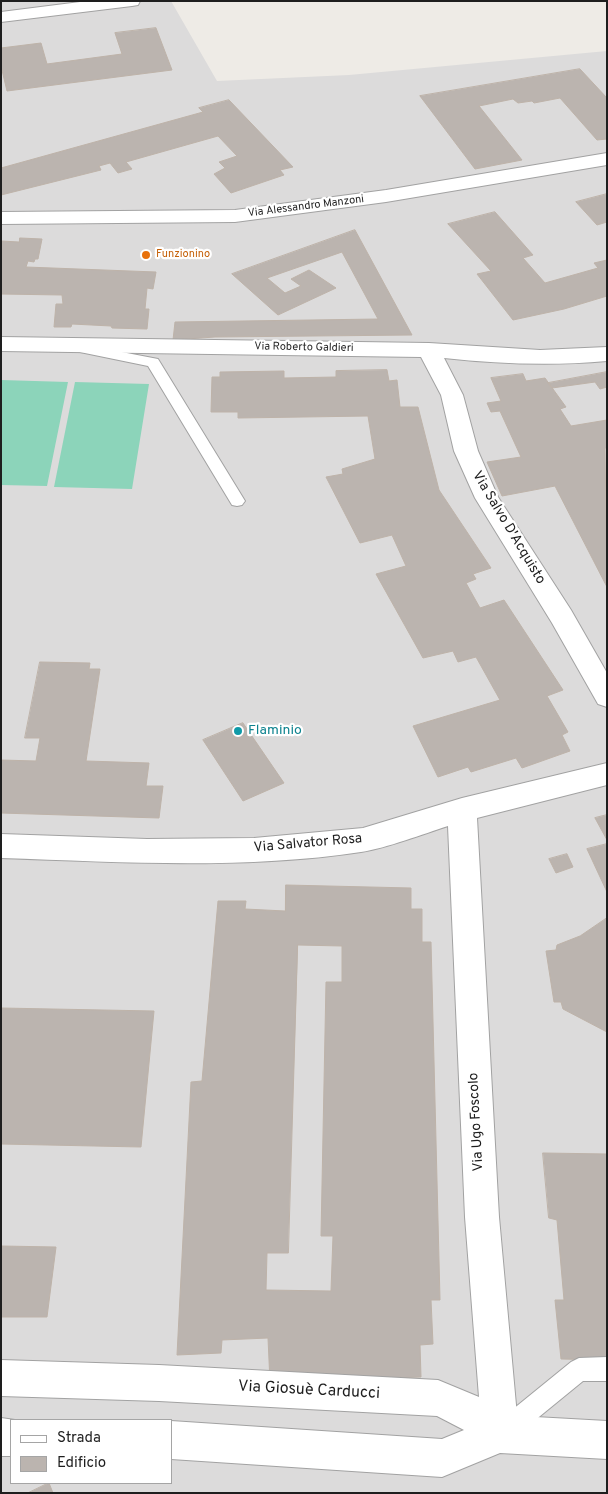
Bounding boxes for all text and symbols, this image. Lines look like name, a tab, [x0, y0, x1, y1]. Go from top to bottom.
street label: Via Alessandro Manzoni	[247, 193, 365, 221]
place label: Funzionino	[156, 248, 210, 262]
marker: Funzionino	[140, 249, 152, 261]
street label: Via Roberto Galdieri	[254, 341, 354, 355]
street label: Via Salvo D'Acquisto	[468, 469, 548, 587]
place label: Flaminio	[248, 723, 302, 739]
marker: Flaminio	[232, 725, 244, 737]
street label: Via Salvator Rosa	[253, 831, 363, 857]
street label: Via Ugo Foscolo	[466, 1072, 488, 1172]
street label: Via Giosuè Carducci	[237, 1378, 381, 1404]
legend	[10, 1419, 172, 1484]
text: Strada	[57, 1429, 101, 1448]
text: Edificio	[57, 1454, 106, 1473]

